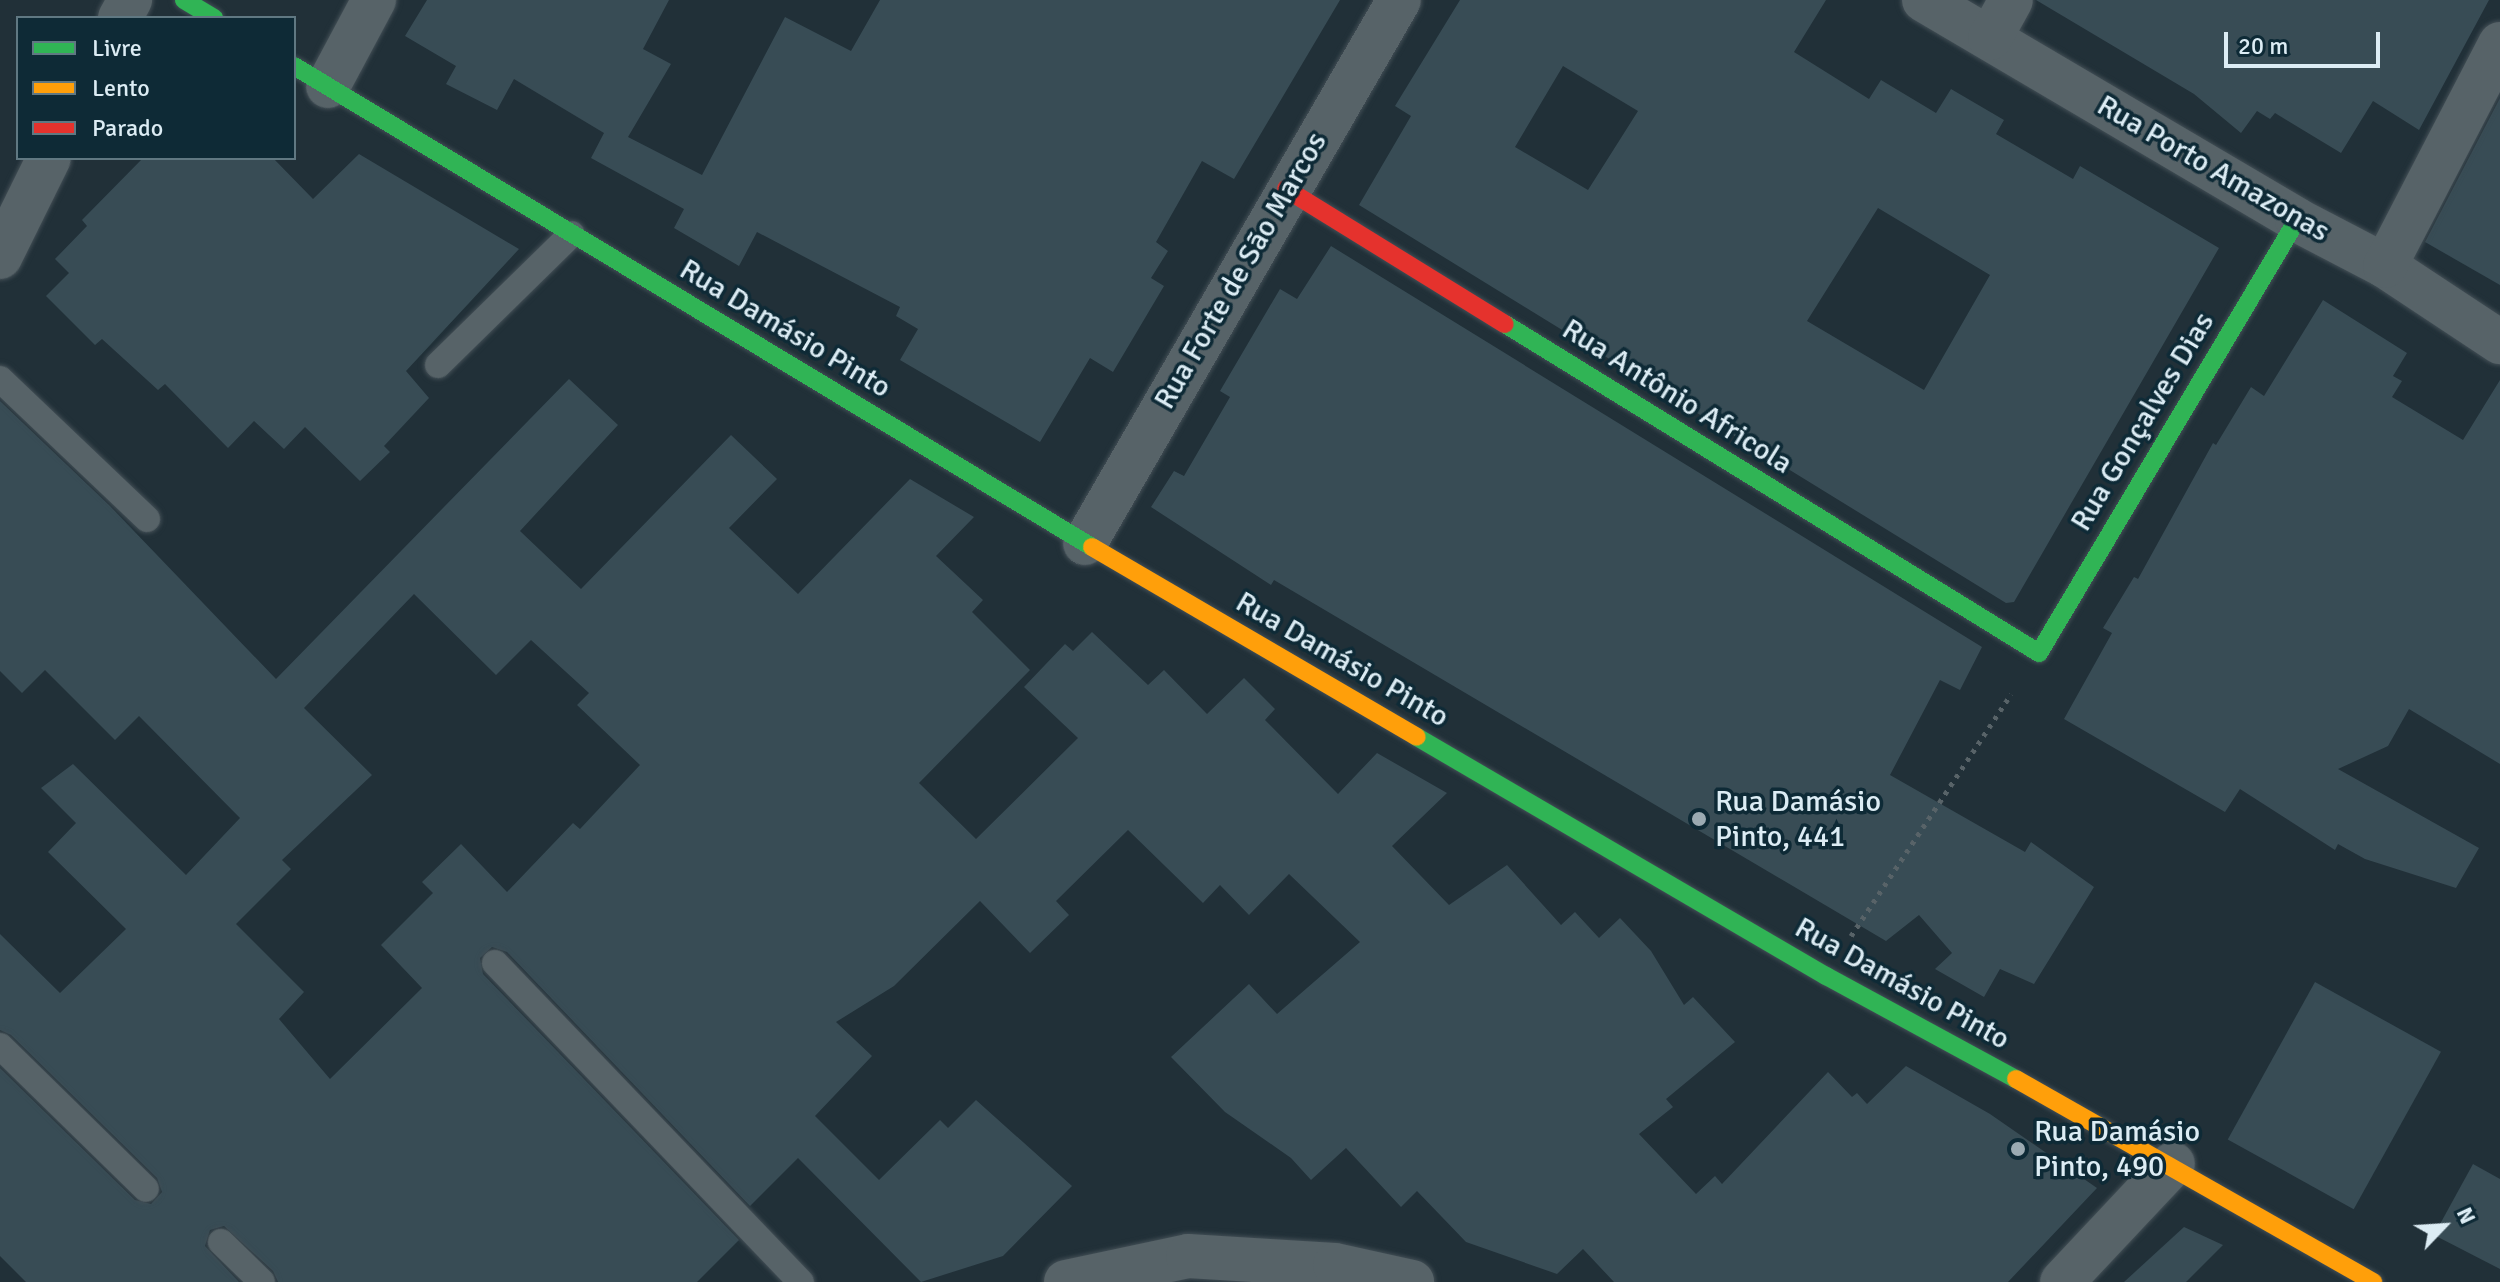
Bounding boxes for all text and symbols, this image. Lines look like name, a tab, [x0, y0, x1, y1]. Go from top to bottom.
legend	[16, 16, 296, 160]
scale bar	[2228, 16, 2384, 66]
text: 20 m	[2238, 31, 2288, 61]
text: Livre	[92, 33, 142, 63]
text: Lento	[92, 73, 150, 103]
street label: Rua Porto Amazonas	[2090, 88, 2336, 250]
text: Parado	[92, 113, 163, 143]
street label: Rua Forte de São Marcos	[1147, 126, 1335, 416]
street label: Rua Damásio Pinto	[673, 252, 897, 406]
street label: Rua Gonçalves Dias	[2064, 306, 2222, 538]
street label: Rua Antônio Africola	[1555, 312, 1799, 482]
street label: Rua Damásio Pinto	[1229, 584, 1455, 736]
place label: Rua Damásio Pinto, 441	[1715, 784, 1881, 854]
marker: Rua Damásio Pinto, 441	[1690, 810, 1708, 828]
street label: Rua Damásio Pinto	[1788, 910, 2016, 1058]
place label: Rua Damásio Pinto, 490	[2034, 1114, 2200, 1184]
marker: Rua Damásio Pinto, 490	[2009, 1140, 2027, 1158]
north arrow	[2404, 1186, 2484, 1266]
text: N	[2451, 1203, 2482, 1228]

